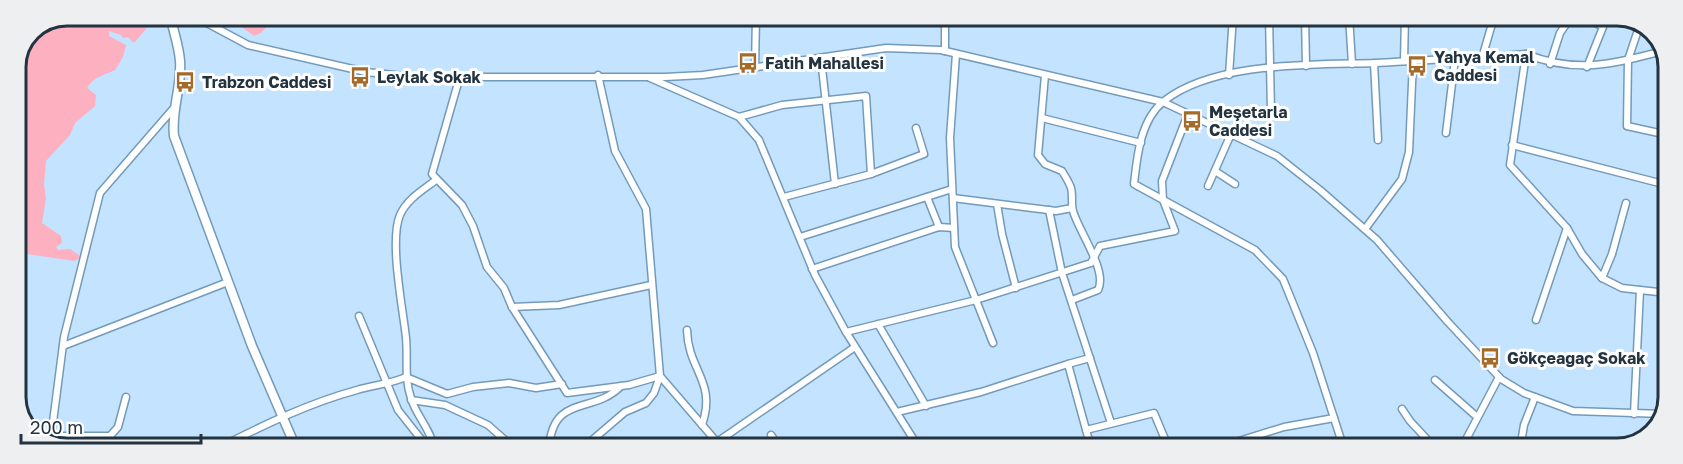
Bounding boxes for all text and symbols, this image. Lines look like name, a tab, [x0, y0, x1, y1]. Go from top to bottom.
place label: Yahya Kemal Caddesi	[1434, 47, 1535, 85]
bus stop icon: Fatih Mahallesi	[736, 51, 760, 75]
place label: Fatih Mahallesi	[765, 53, 884, 73]
bus stop icon: Yahya Kemal Caddesi	[1405, 54, 1429, 78]
bus stop icon: Leylak Sokak	[348, 65, 372, 89]
place label: Leylak Sokak	[377, 67, 481, 87]
bus stop icon: Trabzon Caddesi	[173, 70, 197, 94]
place label: Trabzon Caddesi	[202, 72, 331, 92]
place label: Meşetarla Caddesi	[1209, 102, 1288, 140]
bus stop icon: Meşetarla Caddesi	[1180, 109, 1204, 133]
bus stop icon: Gökçeağaç Sokak	[1478, 346, 1502, 370]
place label: Gökçeağaç Sokak	[1507, 348, 1646, 368]
scale bar	[21, 407, 201, 445]
text: 200 m	[30, 416, 83, 438]

